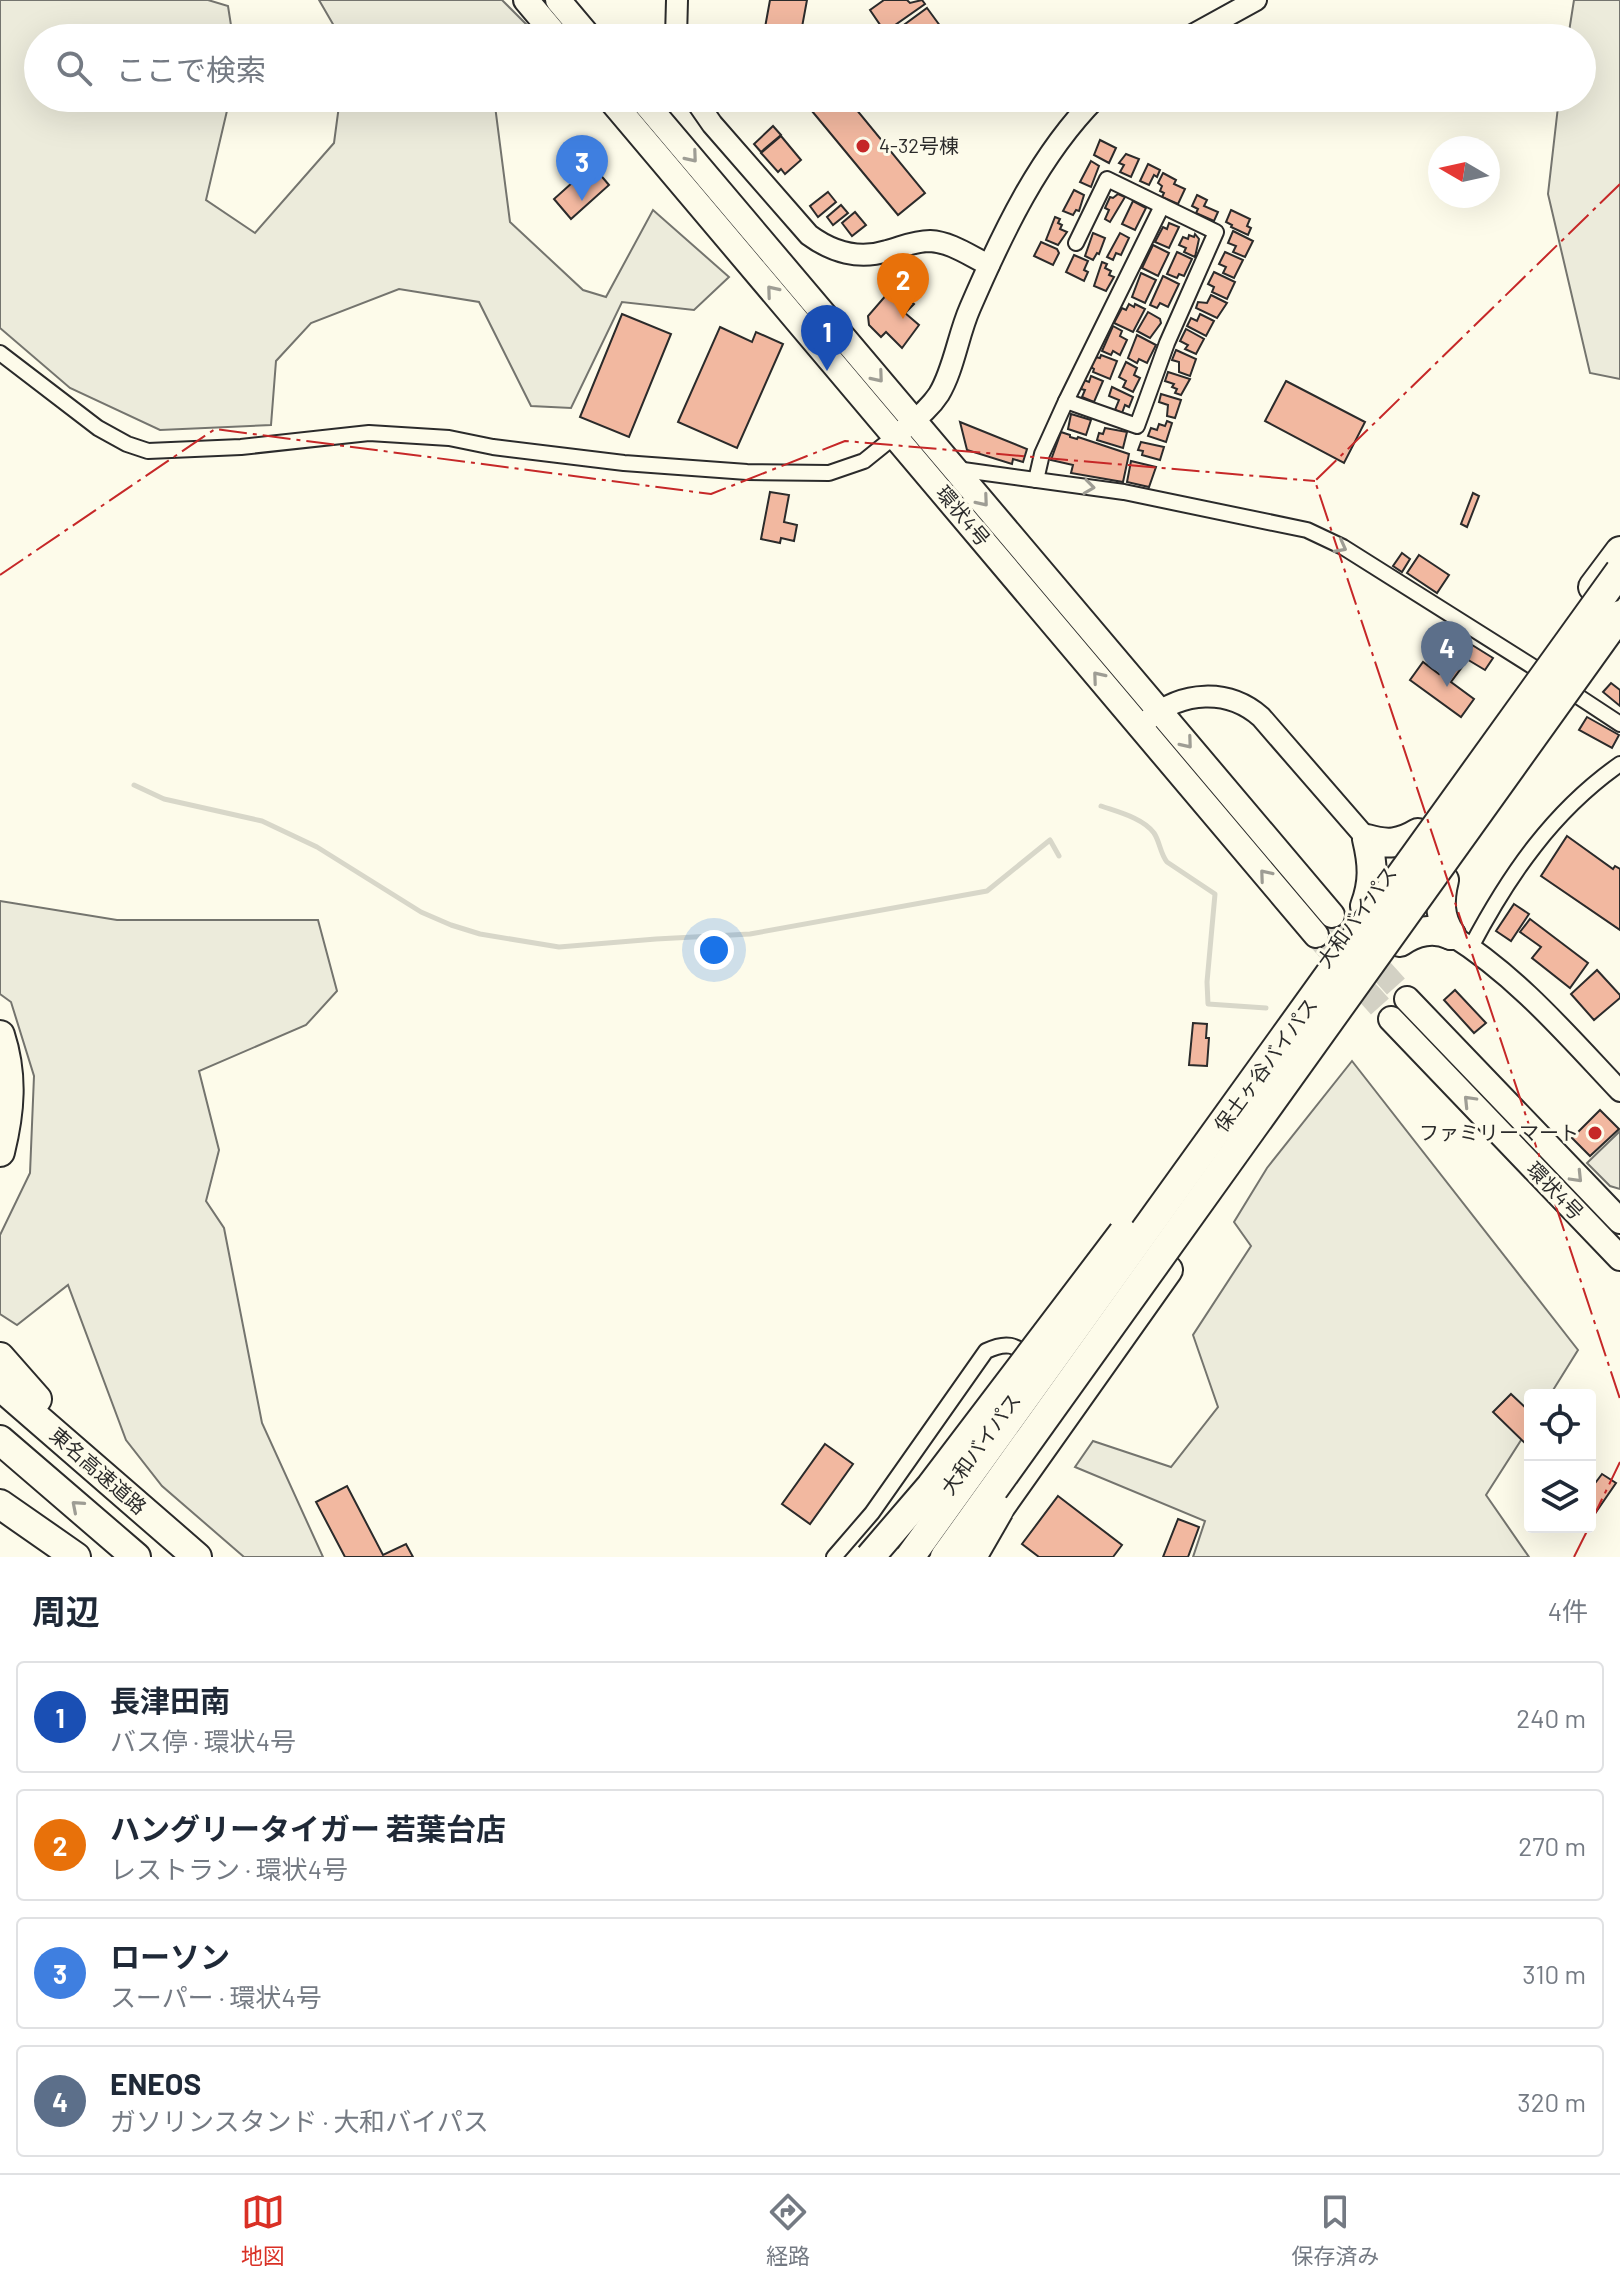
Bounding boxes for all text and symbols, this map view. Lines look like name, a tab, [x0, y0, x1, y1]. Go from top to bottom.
search box	[24, 24, 1596, 112]
icon: search	[52, 46, 96, 90]
text: ここで検索	[116, 51, 266, 87]
place label: 4-32号棟	[879, 133, 959, 157]
pin: 3	[556, 135, 608, 201]
north arrow	[1428, 136, 1500, 208]
marker: 4-32号棟	[854, 137, 872, 155]
one-way arrow	[682, 148, 697, 163]
pin: 2	[877, 253, 929, 319]
one-way arrow	[767, 286, 782, 300]
pin: 1	[801, 305, 853, 371]
one-way arrow	[868, 368, 883, 382]
one-way arrow	[1082, 478, 1096, 495]
street label: 環状4号	[932, 480, 996, 550]
one-way arrow	[973, 492, 988, 507]
one-way arrow	[1332, 538, 1347, 553]
pin: 4	[1421, 621, 1473, 687]
one-way arrow	[1093, 671, 1108, 686]
one-way arrow	[1177, 733, 1192, 748]
street label: 大和バイパス	[1311, 861, 1401, 972]
one-way arrow	[1260, 870, 1275, 885]
your location	[694, 930, 734, 970]
street label: 保土ヶ谷バイパス	[1209, 993, 1322, 1136]
one-way arrow	[1464, 1096, 1478, 1110]
place label: ファミリーマート	[1419, 1120, 1579, 1144]
marker: ファミリーマート	[1586, 1124, 1604, 1142]
street label: 環状4号	[1522, 1156, 1589, 1224]
one-way arrow	[1568, 1168, 1583, 1182]
street label: 大和バイパス	[935, 1388, 1025, 1499]
map controls	[1524, 1389, 1596, 1533]
button: locate	[1524, 1389, 1596, 1461]
street label: 東名高速道路	[46, 1422, 152, 1519]
button: layers	[1524, 1461, 1596, 1533]
one-way arrow	[72, 1501, 87, 1516]
text: 周辺	[32, 1590, 100, 1631]
text: 4件	[1548, 1595, 1588, 1626]
text: 長津田南	[110, 1682, 230, 1718]
text: 1	[55, 1702, 65, 1733]
text: 240 m	[1516, 1702, 1586, 1733]
text: バス停 · 環状4号	[110, 1725, 296, 1756]
text: ハングリータイガー 若葉台店	[110, 1810, 506, 1846]
text: 2	[53, 1830, 67, 1861]
text: 270 m	[1518, 1830, 1586, 1861]
text: レストラン · 環状4号	[110, 1853, 348, 1884]
text: ローソン	[110, 1938, 230, 1974]
text: 3	[53, 1958, 67, 1989]
text: 310 m	[1522, 1958, 1586, 1989]
text: スーパー · 環状4号	[110, 1981, 322, 2012]
text: ENEOS	[110, 2065, 201, 2101]
text: 4	[52, 2086, 68, 2117]
text: 320 m	[1517, 2086, 1586, 2117]
text: ガソリンスタンド · 大和バイパス	[110, 2105, 489, 2136]
tab: 地図	[241, 2190, 285, 2270]
tab: 経路	[766, 2190, 810, 2270]
tab: 保存済み	[1291, 2190, 1379, 2270]

